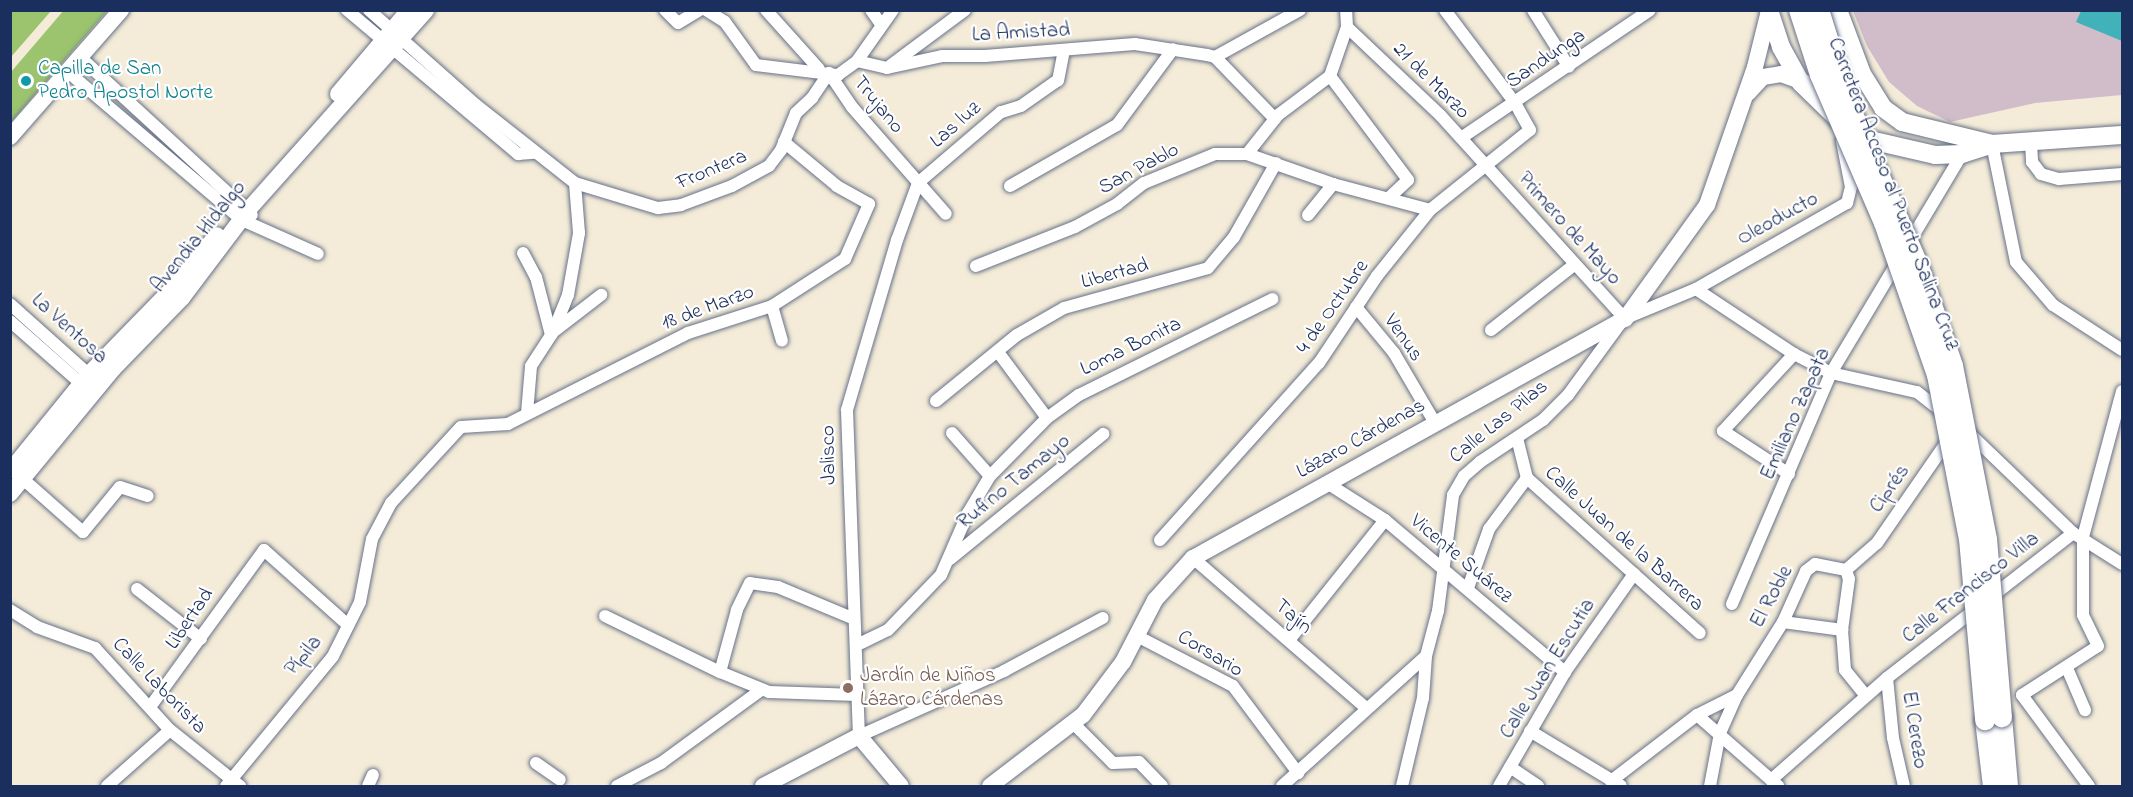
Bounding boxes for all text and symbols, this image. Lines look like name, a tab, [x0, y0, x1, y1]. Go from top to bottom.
street label: La Amistad	[971, 18, 1071, 48]
street label: Sandunga	[1502, 23, 1590, 95]
street label: Carretera Acceso al Puerto Salina Cruz	[1822, 34, 1964, 354]
street label: 21 de Marzo	[1387, 37, 1475, 125]
place label: Capilla de San Pedro Apostol Norte	[38, 56, 213, 106]
street label: Trujano	[847, 71, 909, 139]
marker: Capilla de San Pedro Apostol Norte	[19, 74, 33, 88]
street label: Las luz	[925, 96, 987, 154]
street label: San Pablo	[1094, 137, 1184, 201]
street label: Frontera	[673, 144, 751, 196]
street label: Primero de Mayo	[1512, 167, 1626, 291]
street label: Avendia Hidalgo	[146, 176, 252, 298]
street label: Oleoducto	[1733, 186, 1823, 252]
street label: Libertad	[1079, 253, 1151, 295]
street label: 4 de Octubre	[1291, 255, 1375, 359]
street label: 18 de Marzo	[658, 280, 758, 336]
street label: La Ventosa	[26, 288, 112, 370]
street label: Venus	[1378, 309, 1428, 367]
street label: Loma Bonita	[1076, 312, 1186, 382]
street label: Emiliano Zapata	[1756, 344, 1836, 484]
street label: Calle Las Pilas	[1444, 374, 1554, 470]
street label: Lázaro Cárdenas	[1292, 393, 1430, 485]
street label: Jalisco	[816, 425, 842, 485]
street label: Rufino Tamayo	[953, 429, 1075, 535]
street label: Ciprés	[1864, 460, 1916, 518]
street label: Calle Juan de la Barrera	[1539, 461, 1709, 617]
street label: Vicente Suárez	[1405, 509, 1517, 609]
street label: Calle Francisco Villa	[1897, 527, 2045, 649]
street label: El Roble	[1745, 562, 1799, 632]
street label: Libertad	[160, 583, 220, 655]
street label: Tajín	[1269, 594, 1317, 640]
street label: Calle Juan Escutia	[1495, 594, 1601, 744]
street label: Corsario	[1173, 625, 1247, 683]
street label: Pípila	[280, 631, 328, 681]
street label: Calle Laborista	[106, 632, 212, 740]
place label: Jardín de Niños Lázaro Cárdenas	[860, 663, 1003, 713]
marker: Jardín de Niños Lázaro Cárdenas	[841, 681, 855, 695]
street label: El Cerezo	[1895, 689, 1933, 771]

